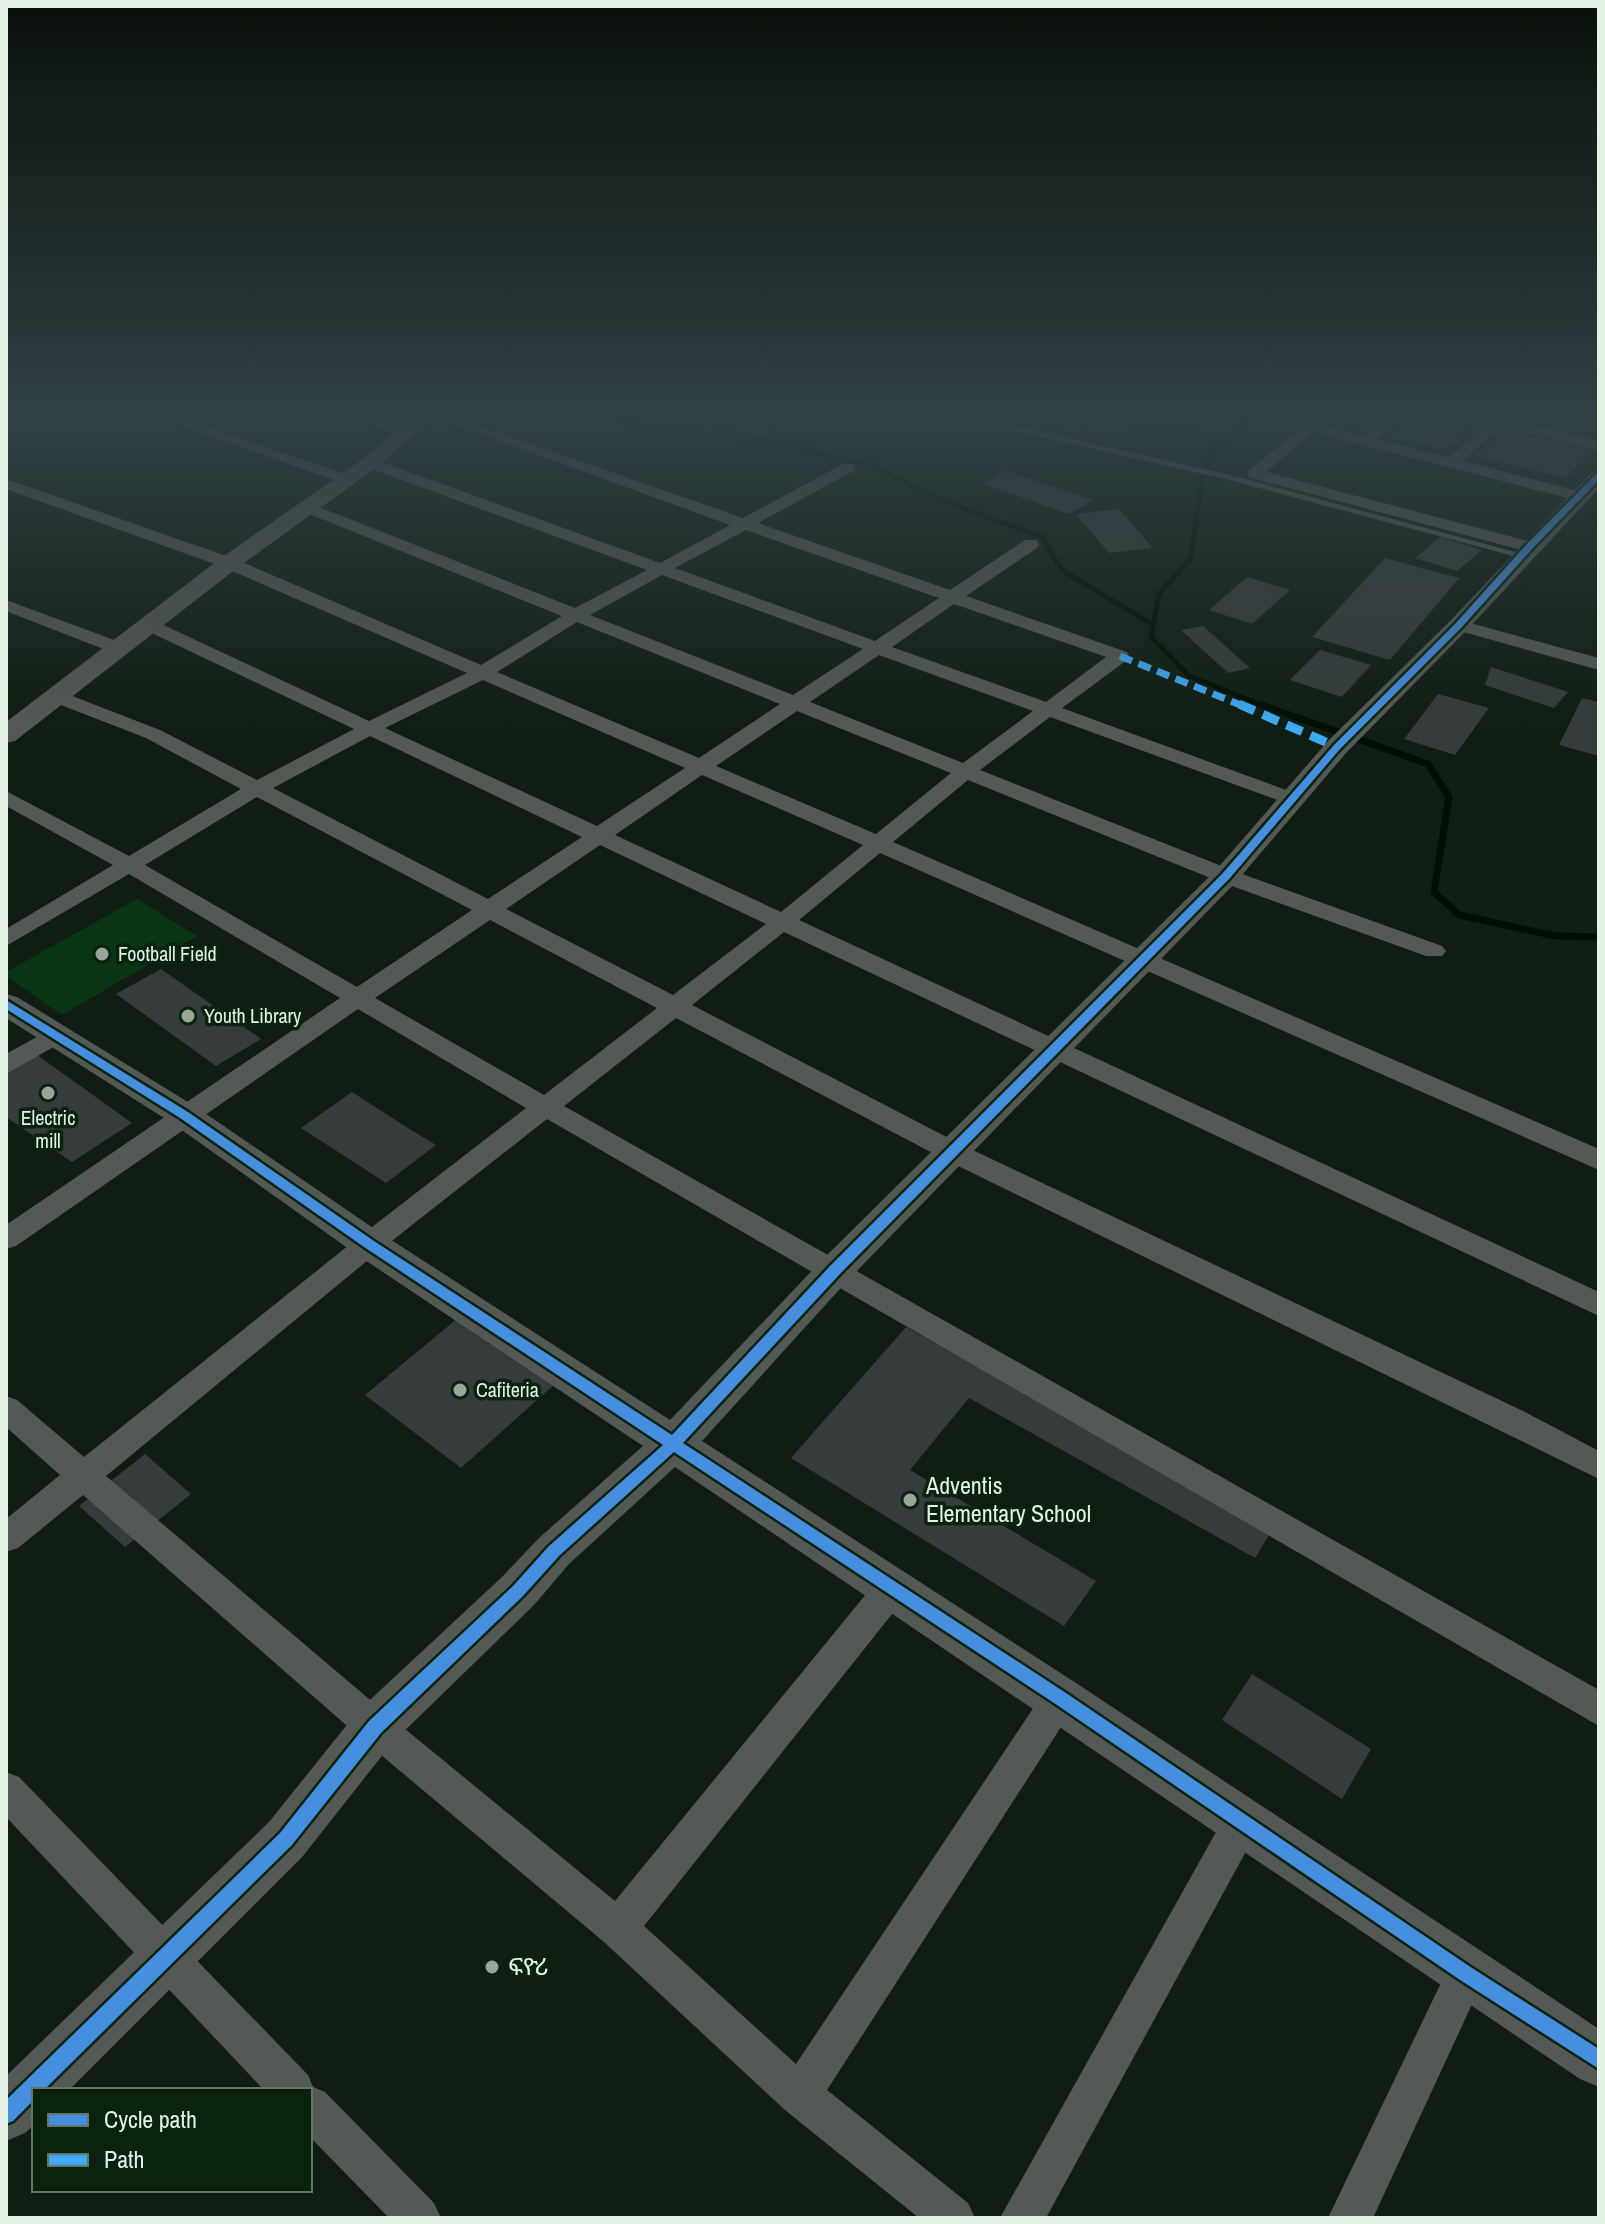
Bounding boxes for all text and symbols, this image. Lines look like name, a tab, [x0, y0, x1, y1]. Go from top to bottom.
place label: Football Field	[118, 940, 217, 967]
marker: Football Field	[93, 945, 111, 963]
place label: Youth Library	[204, 1002, 302, 1029]
marker: Youth Library	[179, 1007, 197, 1025]
marker: Electric mill	[39, 1084, 57, 1102]
place label: Electric mill	[21, 1104, 75, 1154]
place label: Cafiteria	[476, 1376, 539, 1403]
marker: Cafiteria	[451, 1381, 469, 1399]
place label: Adventis Elementary School	[925, 1469, 1091, 1529]
marker: Adventis Elementary School	[901, 1491, 919, 1509]
place label: ፍዮሪ	[508, 1950, 549, 1982]
marker: ፍዮሪ	[483, 1958, 501, 1976]
legend	[32, 2088, 312, 2192]
text: Cycle path	[104, 2103, 197, 2135]
text: Path	[104, 2143, 145, 2175]

